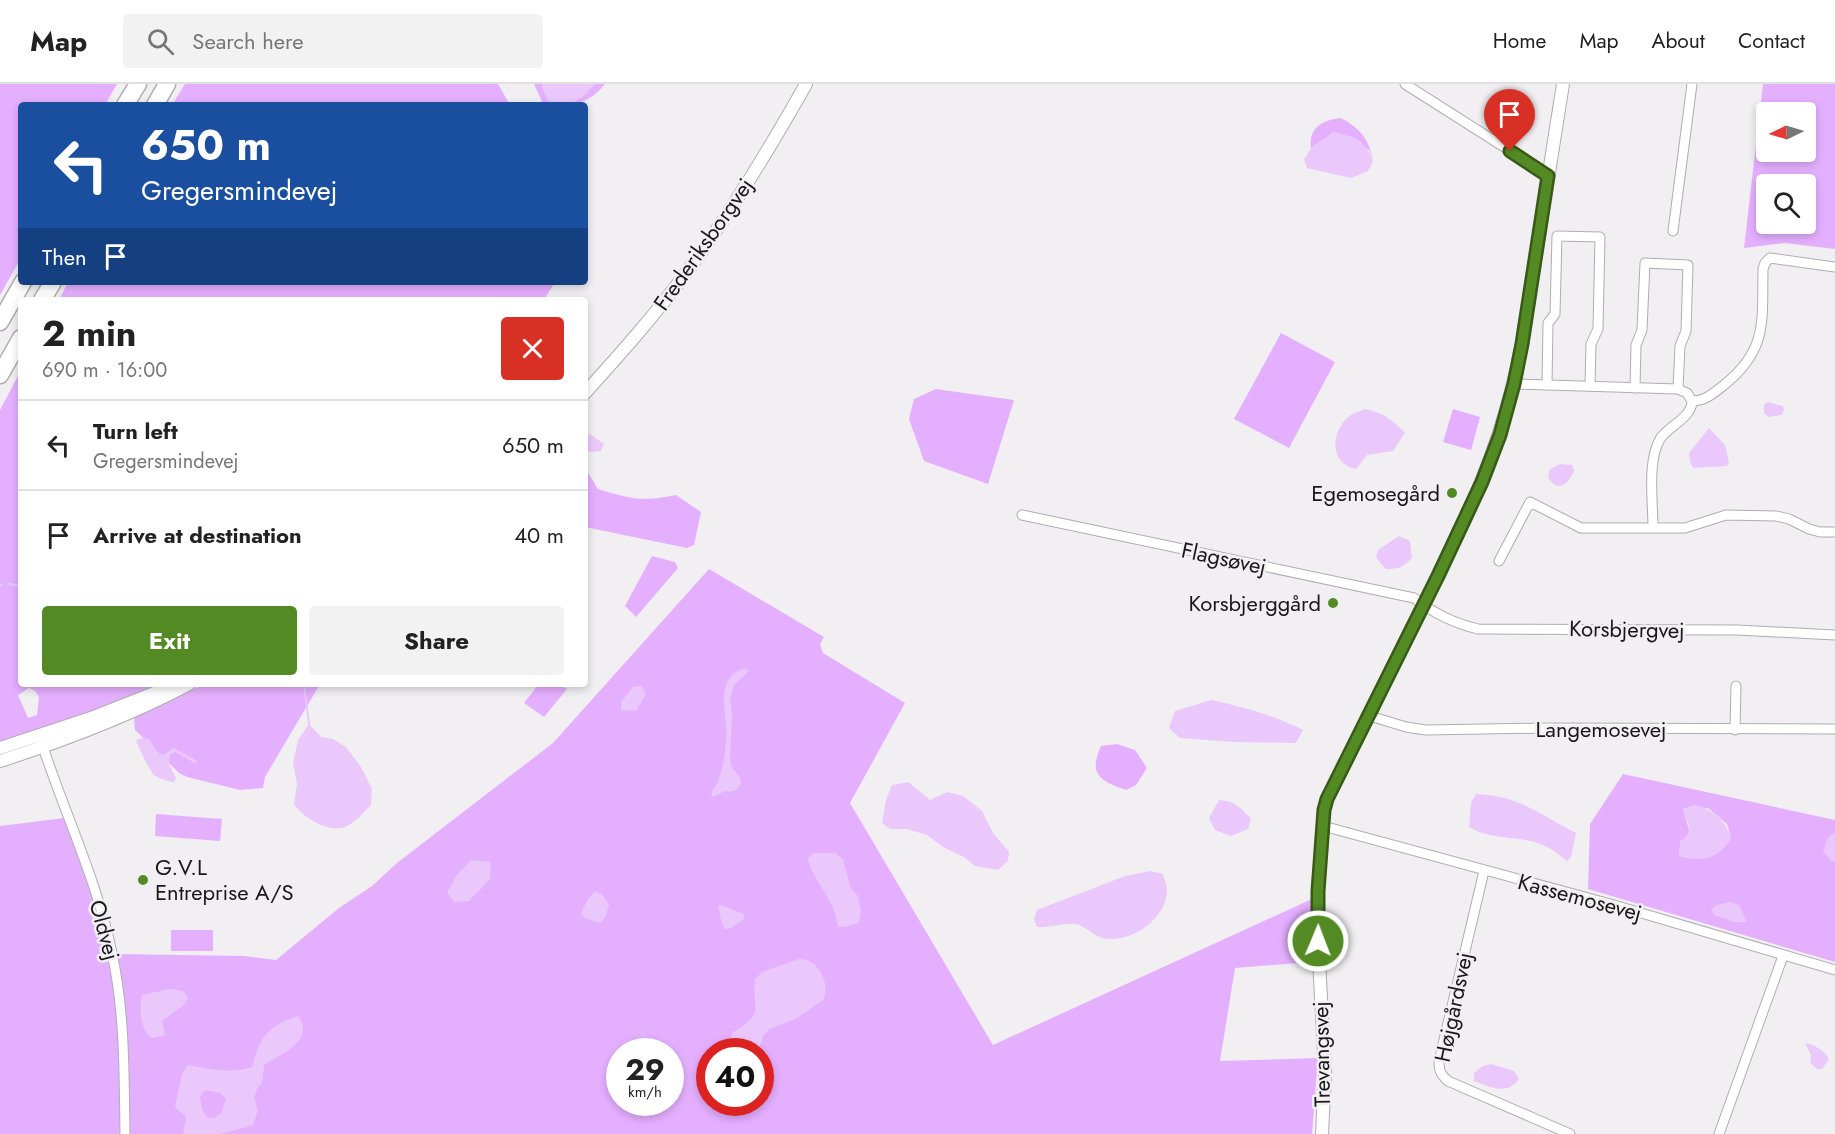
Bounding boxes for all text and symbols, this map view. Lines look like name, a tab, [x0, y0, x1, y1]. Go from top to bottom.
search box	[123, 14, 543, 68]
text: Map	[30, 21, 87, 62]
icon: search	[144, 25, 177, 58]
text: Search here	[192, 25, 304, 57]
text: Home	[1493, 26, 1546, 56]
text: Map	[1579, 26, 1619, 56]
text: About	[1652, 26, 1705, 56]
text: Contact	[1738, 26, 1805, 56]
pin	[1484, 89, 1535, 151]
icon: arrive	[1493, 98, 1526, 131]
north arrow	[1756, 102, 1816, 162]
map controls	[1756, 102, 1816, 234]
text: 650 m	[141, 115, 271, 176]
icon: left	[42, 126, 120, 204]
text: Gregersmindevej	[141, 171, 337, 210]
street label: Frederiksborgvej	[645, 171, 761, 317]
button: search	[1756, 174, 1816, 234]
icon: arrive	[99, 240, 132, 273]
text: Then	[42, 241, 87, 273]
text: 2 min	[42, 307, 137, 359]
button: close	[501, 317, 564, 380]
text: 690 m · 16:00	[42, 356, 167, 385]
text: Turn left	[93, 415, 178, 447]
icon: left	[42, 429, 75, 462]
text: 650 m	[502, 429, 564, 461]
text: Gregersmindevej	[93, 447, 238, 476]
place label: Egemosegård	[1311, 477, 1440, 509]
marker: Egemosegård	[1445, 486, 1459, 500]
icon: arrive	[42, 519, 75, 552]
text: Arrive at destination	[93, 519, 302, 551]
text: 40 m	[514, 519, 564, 551]
street label: Flagsøvej	[1179, 533, 1269, 583]
place label: Korsbjerggård	[1188, 587, 1321, 619]
marker: Korsbjerggård	[1326, 596, 1340, 610]
button: Exit	[42, 606, 297, 675]
button: Share	[309, 606, 564, 675]
street label: Korsbjergvej	[1569, 612, 1685, 646]
street label: Langemosevej	[1535, 713, 1667, 745]
place label: G.V.L Entreprise A/S	[155, 851, 294, 908]
street label: Kassemosevej	[1514, 865, 1646, 929]
marker: G.V.L Entreprise A/S	[136, 873, 150, 887]
street label: Oldvej	[82, 896, 128, 964]
position arrow	[1286, 909, 1350, 973]
street label: Højgårdsvej	[1426, 949, 1480, 1065]
street label: Trevangsvej	[1304, 1001, 1338, 1107]
speed limit sign: 40	[696, 1038, 774, 1116]
text: 29	[625, 1048, 665, 1091]
text: km/h	[628, 1081, 662, 1103]

